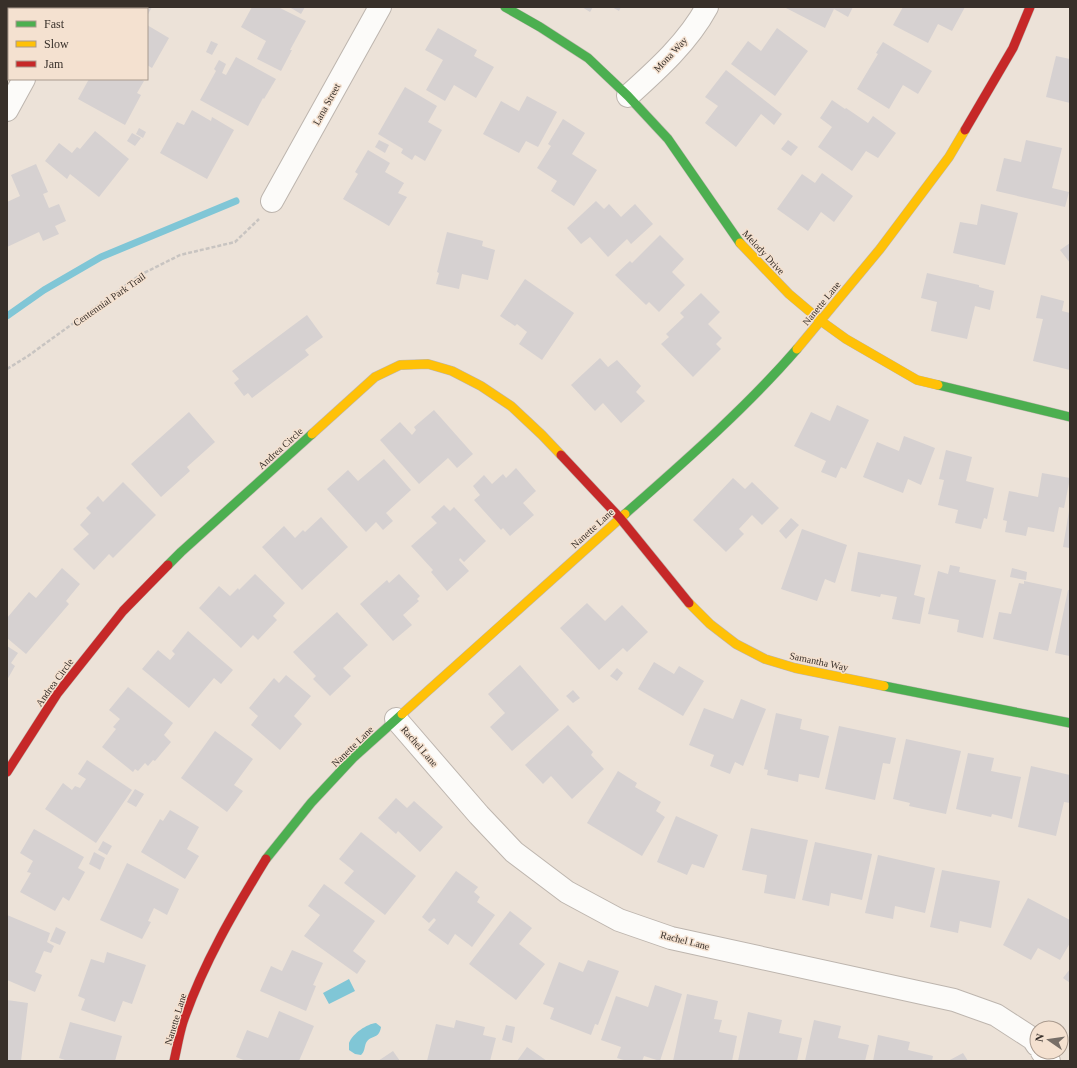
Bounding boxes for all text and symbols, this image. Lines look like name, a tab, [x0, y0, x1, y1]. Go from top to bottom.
legend	[8, 8, 148, 80]
text: Fast	[44, 17, 65, 31]
street label: Mona Way	[651, 35, 689, 74]
text: Slow	[44, 37, 69, 51]
text: Jam	[44, 57, 64, 71]
street label: Lana Street	[311, 81, 342, 127]
street label: Melody Drive	[740, 228, 787, 277]
street label: Centennial Park Trail	[71, 270, 148, 328]
street label: Nanette Lane	[800, 279, 843, 328]
street label: Andrea Circle	[256, 425, 305, 471]
street label: Nanette Lane	[569, 506, 616, 550]
street label: Samantha Way	[788, 650, 849, 673]
street label: Andrea Circle	[33, 656, 76, 708]
street label: Nanette Lane	[329, 723, 376, 769]
street label: Rachel Lane	[399, 724, 441, 769]
street label: Rachel Lane	[659, 929, 711, 952]
street label: Nanette Lane	[162, 991, 189, 1046]
north arrow	[1029, 1020, 1069, 1060]
text: N	[1033, 1032, 1046, 1043]

